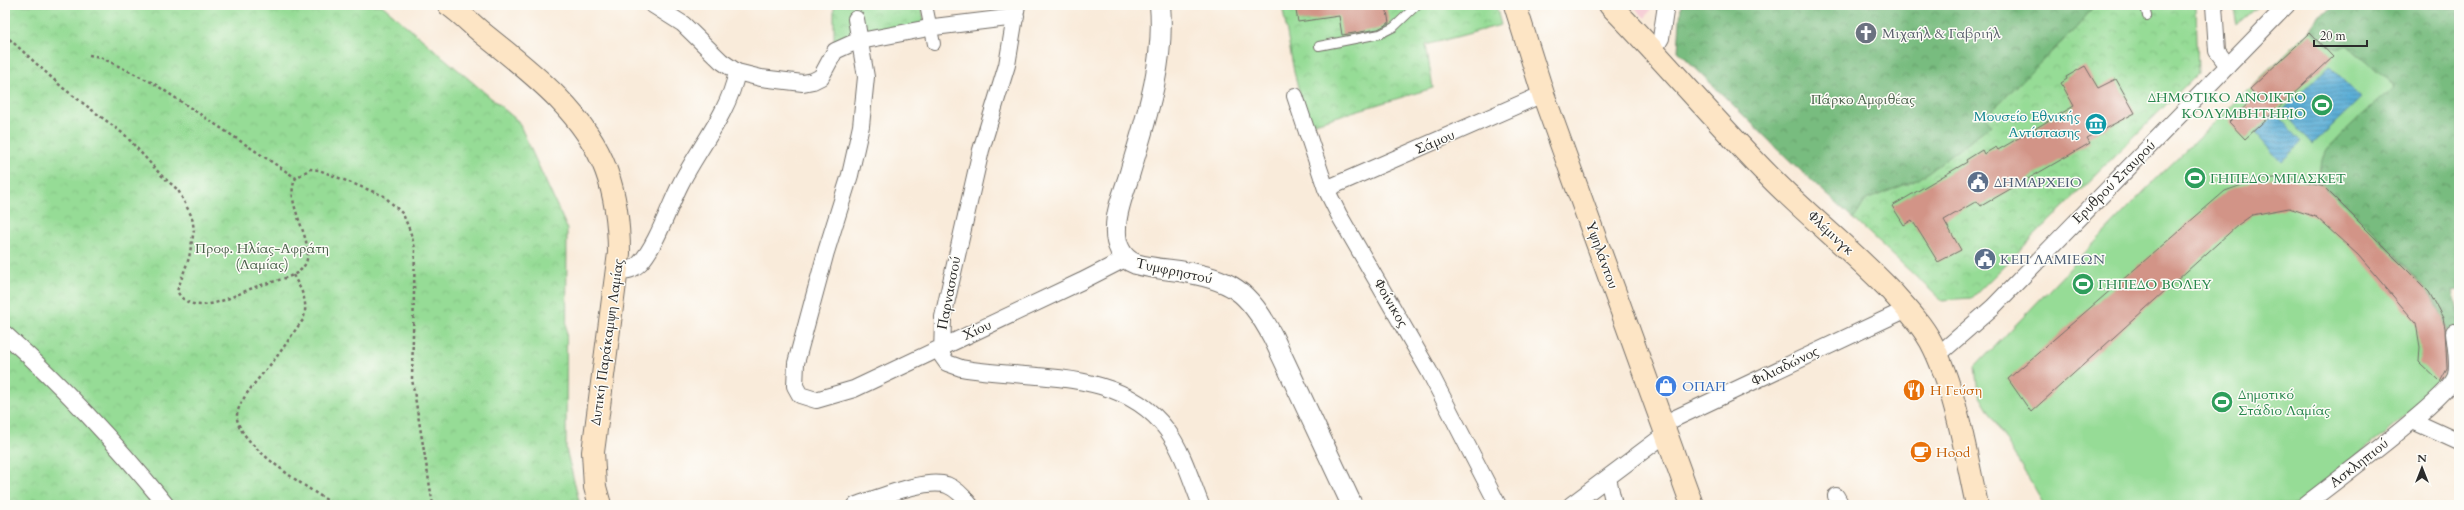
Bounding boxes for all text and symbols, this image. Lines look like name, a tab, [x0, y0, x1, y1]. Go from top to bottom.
church icon: Μιχαήλ & Γαβριήλ	[1853, 20, 1879, 46]
scale bar	[2314, 22, 2367, 48]
place label: Μιχαήλ & Γαβριήλ	[1882, 24, 2001, 43]
text: 20 m	[2320, 28, 2347, 44]
place label: ΔΗΜΟΤΙΚΟ ΑΝΟΙΚΤΟ ΚΟΛΥΜΒΗΤΗΡΙΟ	[2148, 88, 2306, 123]
park label: Πάρκο Αμφιθέας	[1811, 90, 1915, 109]
sports icon: ΔΗΜΟΤΙΚΟ ΑΝΟΙΚΤΟ ΚΟΛΥΜΒΗΤΗΡΙΟ	[2309, 92, 2335, 118]
place label: Μουσείο Εθνικής Αντίστασης	[1973, 107, 2080, 142]
museum icon: Μουσείο Εθνικής Αντίστασης	[2083, 111, 2109, 137]
street label: Σάμου	[1412, 125, 1458, 159]
street label: Ερυθρού Σταυρού	[2068, 136, 2160, 228]
sports icon: ΓΗΠΕΔΟ ΜΠΑΣΚΕΤ	[2182, 165, 2208, 191]
public building icon: ΔΗΜΑΡΧΕΙΟ	[1965, 169, 1991, 195]
place label: ΓΗΠΕΔΟ ΜΠΑΣΚΕΤ	[2210, 169, 2346, 188]
place label: ΔΗΜΑΡΧΕΙΟ	[1994, 173, 2082, 192]
street label: Φλέμινγκ	[1804, 207, 1858, 259]
street label: Υψηλάντου	[1581, 219, 1623, 291]
park label: Προφ. Ηλίας-Αφράτη (Λαμίας)	[195, 239, 329, 274]
public building icon: ΚΕΠ ΛΑΜΙΕΩΝ	[1972, 246, 1998, 272]
place label: ΚΕΠ ΛΑΜΙΕΩΝ	[2000, 250, 2105, 269]
street label: Τυμφρηστού	[1134, 254, 1214, 288]
street label: Παρνασσού	[933, 255, 965, 331]
street label: Δυτική Παράκαμψη Λαμίας	[586, 257, 628, 427]
sports icon: ΓΗΠΕΔΟ ΒΟΛΕΥ	[2070, 271, 2096, 297]
street label: Φοίνικος	[1369, 275, 1413, 331]
place label: ΓΗΠΕΔΟ ΒΟΛΕΥ	[2098, 275, 2212, 294]
street label: Χίου	[960, 315, 994, 345]
street label: Φιλιαδώνος	[1748, 341, 1822, 391]
shop icon: ΟΠΑΠ	[1653, 373, 1679, 399]
place label: ΟΠΑΠ	[1682, 377, 1726, 396]
restaurant icon: Η Γεύση	[1901, 377, 1927, 403]
place label: Η Γεύση	[1930, 381, 1982, 400]
place label: Δημοτικό Στάδιο Λαμίας	[2238, 385, 2330, 420]
sports icon: Δημοτικό Στάδιο Λαμίας	[2209, 389, 2235, 415]
street label: Ασκληπιού	[2326, 434, 2392, 492]
cafe icon: Hood	[1908, 439, 1934, 465]
place label: Hood	[1936, 443, 1971, 462]
north arrow	[2402, 448, 2442, 488]
text: N	[2417, 451, 2427, 466]

